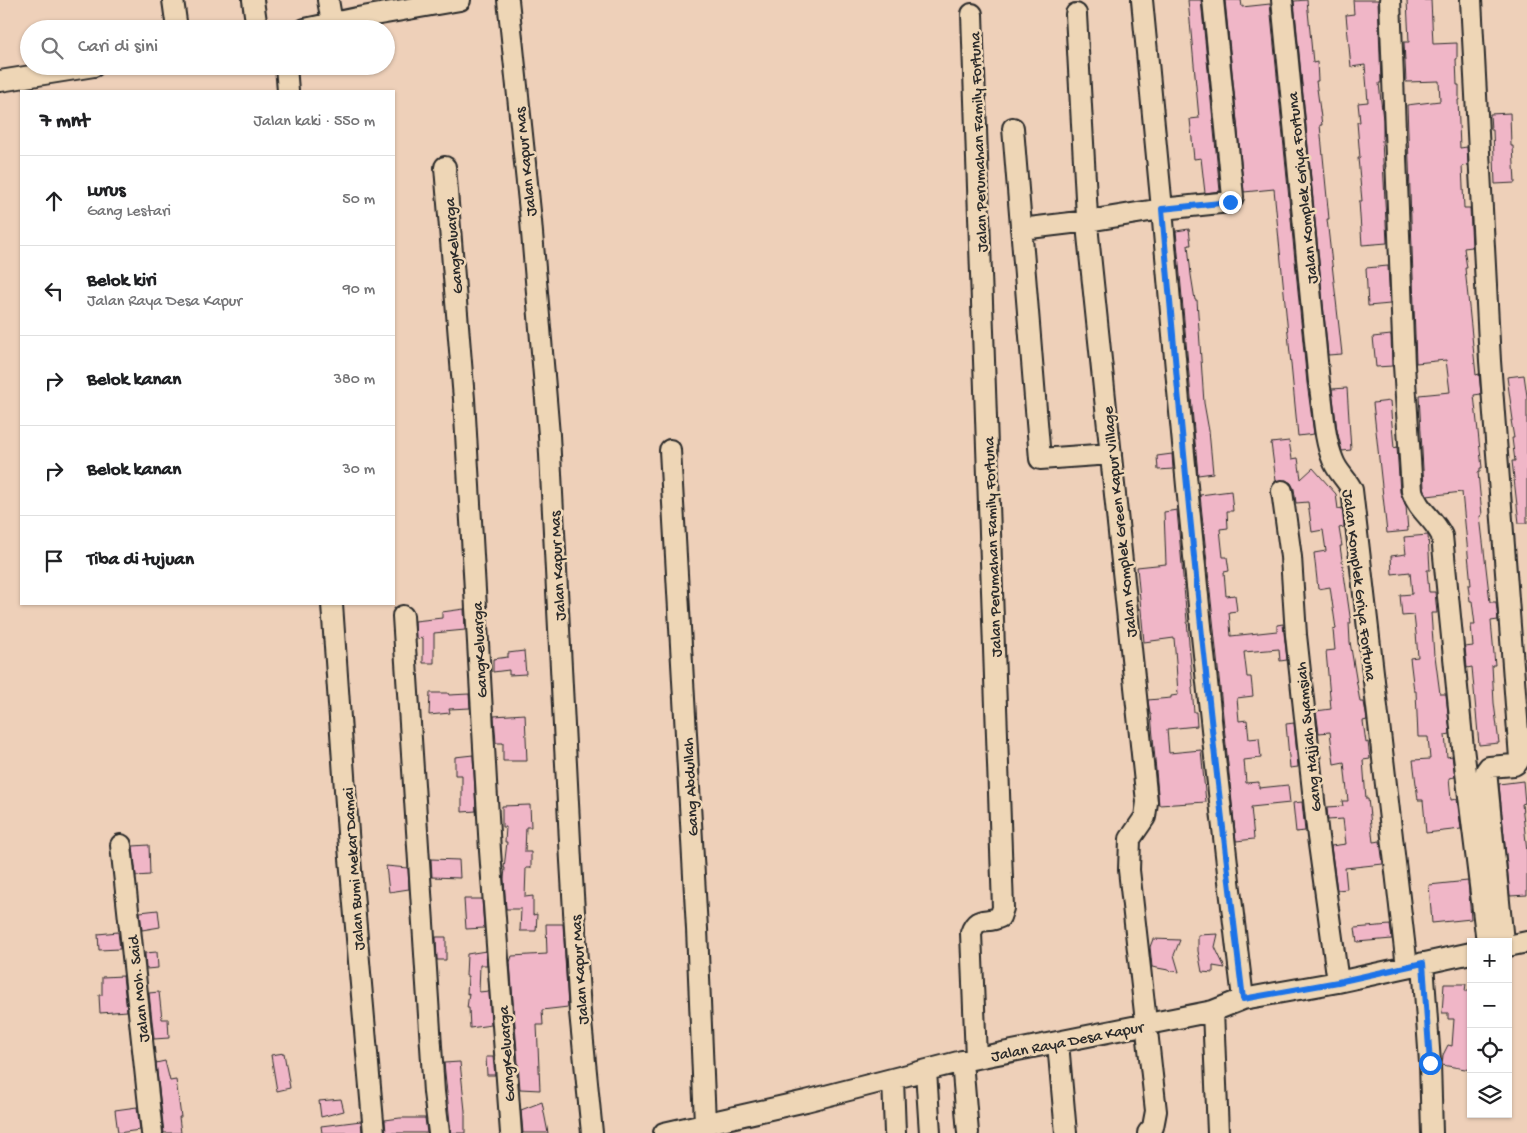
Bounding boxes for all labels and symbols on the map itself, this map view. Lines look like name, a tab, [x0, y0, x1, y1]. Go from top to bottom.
street label: Jalan Perumahan Family Fortuna	[967, 30, 994, 252]
street label: Jalan Komplek Griya Fortuna	[1285, 90, 1324, 284]
street label: Jalan Kapur Mas	[512, 105, 543, 217]
route end	[1219, 191, 1242, 214]
street label: GangKeluarga	[442, 196, 469, 294]
street label: Jalan Komplek Green Kapur Village	[1100, 405, 1143, 638]
street label: Jalan Perumahan Family Fortuna	[981, 435, 1008, 657]
street label: Jalan Komplek Griya Fortuna	[1336, 489, 1379, 683]
street label: Jalan Kapur Mas	[547, 510, 572, 621]
street label: GangKeluarga	[469, 600, 494, 698]
street label: Gang Hajjah Syamsiah	[1293, 660, 1328, 812]
street label: Gang Abdullah	[680, 737, 705, 837]
street label: Jalan Bumi Mekar Damai	[340, 787, 371, 951]
street label: Jalan Kapur Mas	[568, 913, 595, 1025]
street label: Jalan Moh. Said	[125, 933, 156, 1043]
street label: GangKeluarga	[496, 1004, 521, 1102]
street label: Jalan Raya Desa Kapur	[990, 1019, 1147, 1068]
route start	[1419, 1052, 1442, 1075]

